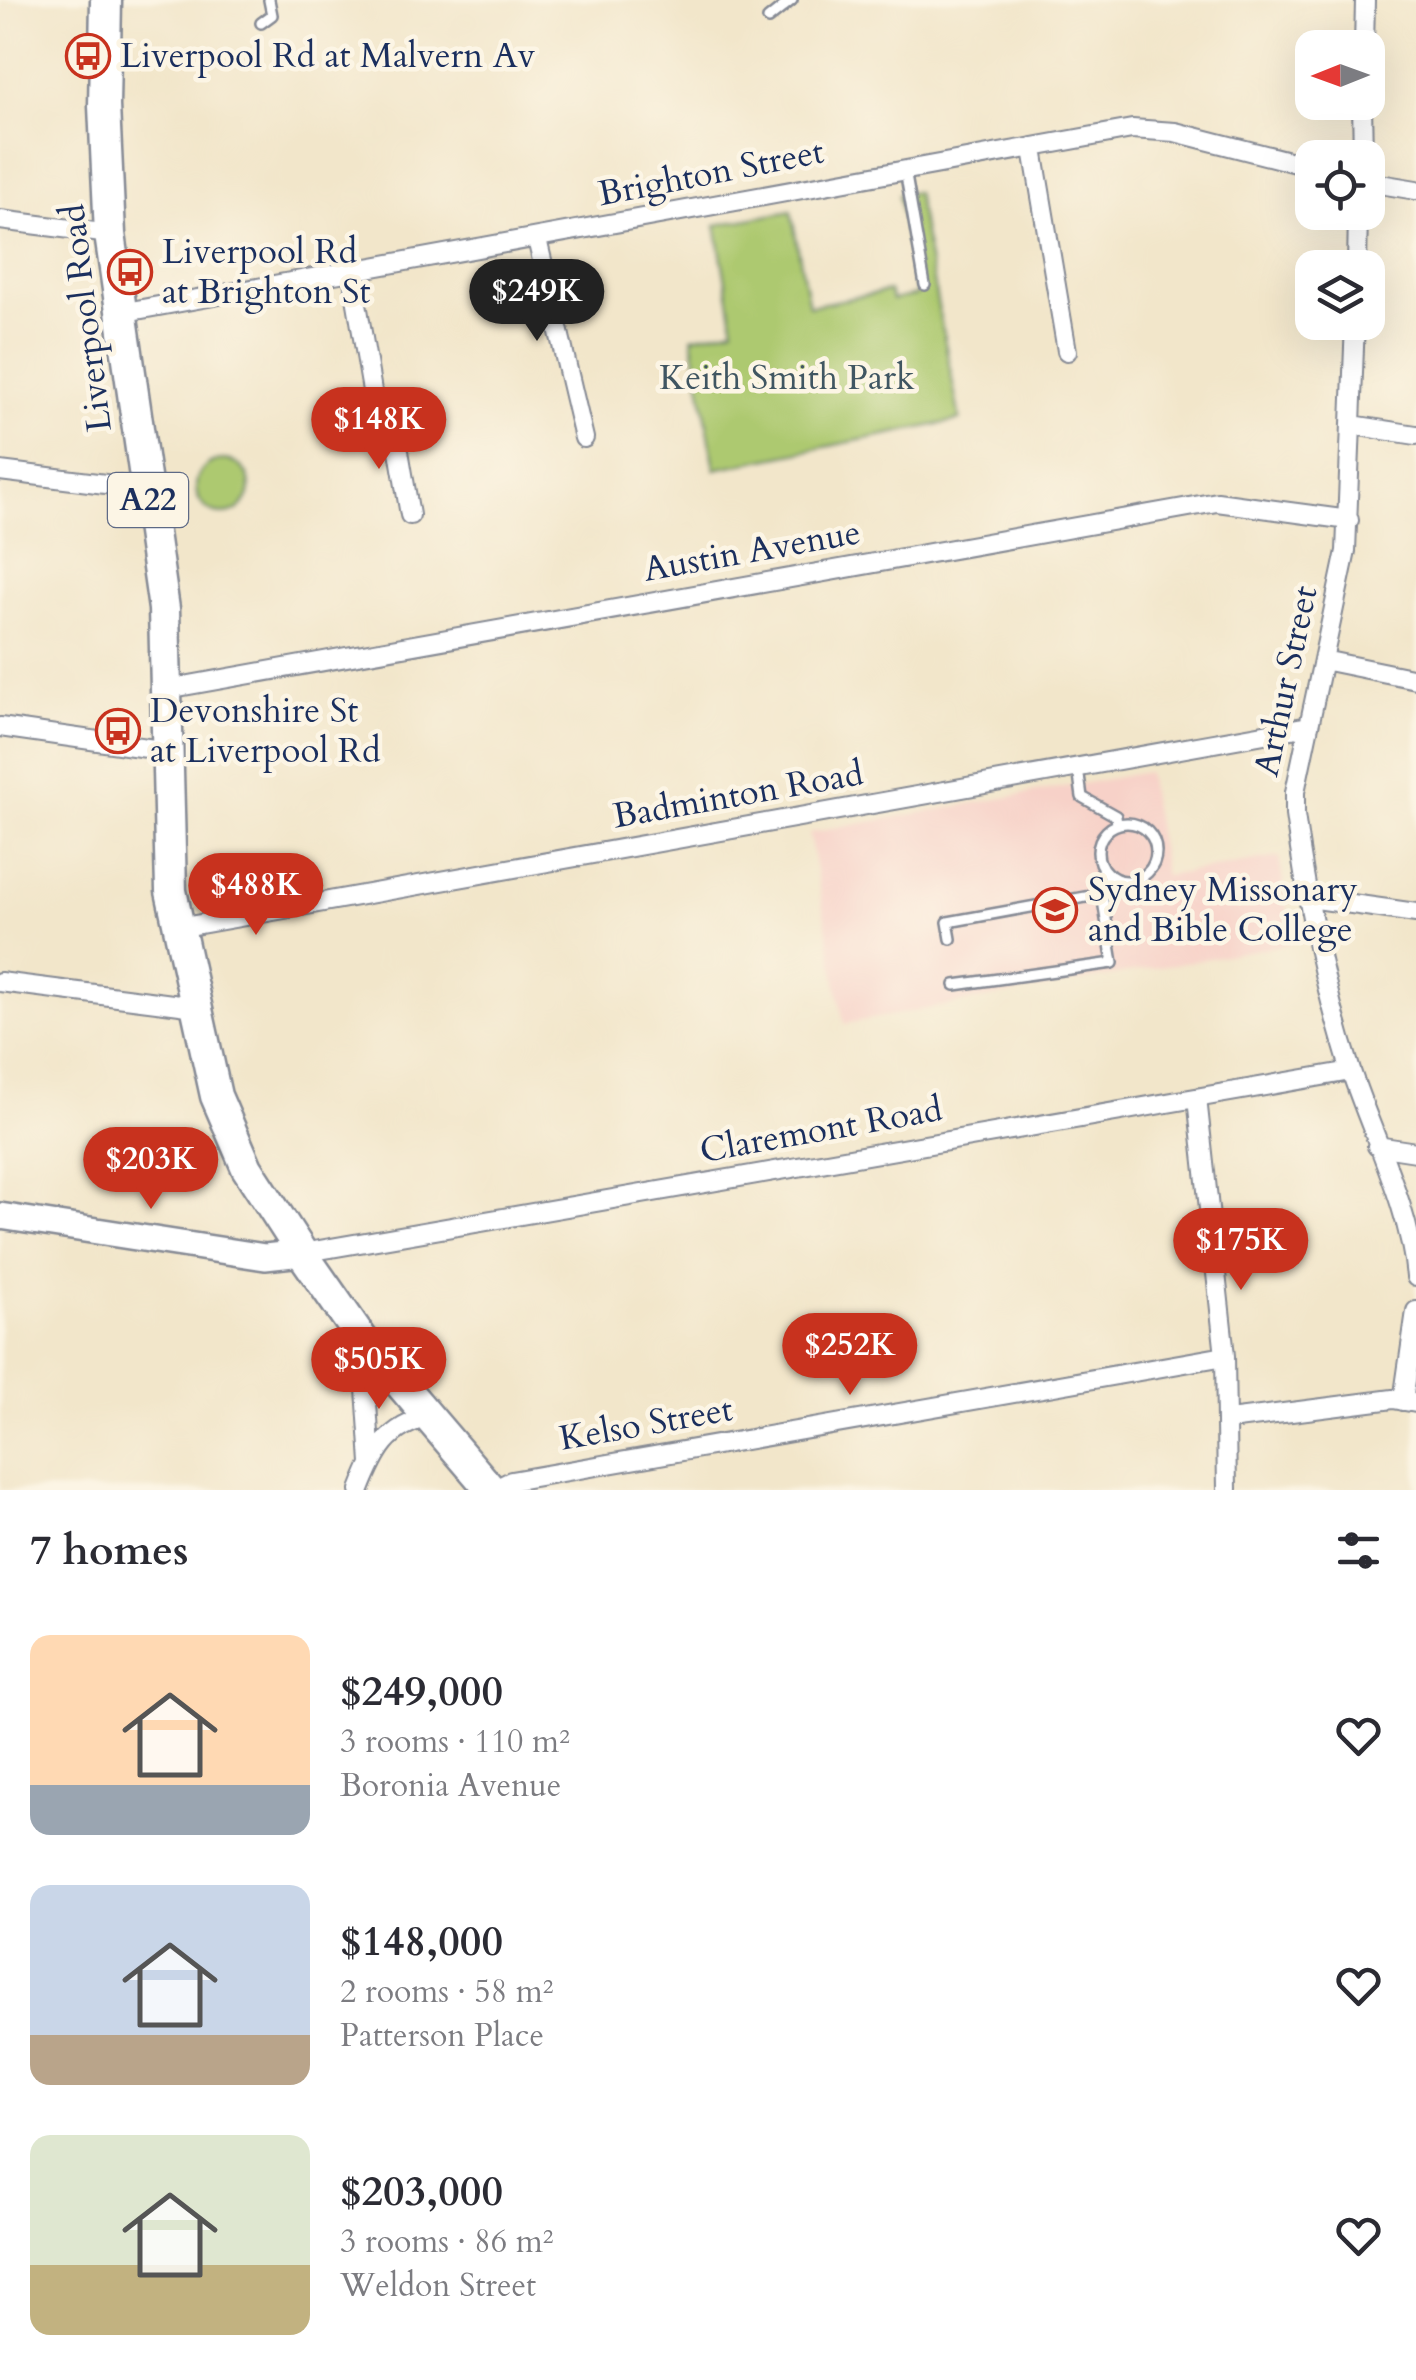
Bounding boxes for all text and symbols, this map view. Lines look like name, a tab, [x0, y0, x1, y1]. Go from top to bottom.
north arrow	[1295, 30, 1385, 120]
map controls	[1295, 30, 1385, 340]
place label: Liverpool Rd at Malvern Av	[120, 32, 536, 80]
bus stop icon: Liverpool Rd at Malvern Av	[65, 33, 111, 79]
street label: Brighton Street	[594, 128, 828, 218]
button: locate	[1295, 140, 1385, 230]
street label: Liverpool Road	[48, 201, 124, 435]
place label: Liverpool Rd at Brighton St	[162, 228, 371, 316]
bus stop icon: Liverpool Rd at Brighton St	[107, 249, 153, 295]
button: layers	[1295, 250, 1385, 340]
pin: $249K	[467, 259, 607, 344]
text: $249K	[491, 269, 583, 313]
park label: Keith Smith Park	[659, 354, 915, 402]
pin: $148K	[309, 387, 449, 472]
text: $148K	[333, 397, 425, 441]
road number: A22	[108, 473, 188, 527]
street label: Austin Avenue	[640, 508, 864, 594]
street label: Arthur Street	[1242, 581, 1330, 781]
place label: Devonshire St at Liverpool Rd	[150, 687, 381, 775]
bus stop icon: Devonshire St at Liverpool Rd	[95, 708, 141, 754]
street label: Badminton Road	[609, 749, 867, 841]
pin: $488K	[186, 853, 326, 938]
text: $488K	[210, 863, 302, 907]
place label: Sydney Missonary and Bible College	[1088, 866, 1358, 954]
school or university icon: Sydney Missonary and Bible College	[1032, 887, 1078, 933]
street label: Claremont Road	[696, 1085, 946, 1175]
pin: $203K	[81, 1127, 221, 1212]
text: $203K	[105, 1137, 197, 1181]
pin: $175K	[1171, 1208, 1311, 1293]
text: $175K	[1195, 1218, 1287, 1262]
pin: $252K	[780, 1313, 920, 1398]
text: $252K	[804, 1323, 896, 1367]
pin: $505K	[309, 1327, 449, 1412]
text: $505K	[333, 1337, 425, 1381]
street label: Kelso Street	[556, 1385, 736, 1463]
text: 7 homes	[30, 1522, 188, 1579]
icon: filters	[1331, 1523, 1386, 1578]
text: $249,000	[340, 1663, 503, 1720]
icon: home	[110, 1675, 230, 1795]
icon: heart	[1331, 1708, 1386, 1763]
text: 3 rooms · 110 m²	[340, 1720, 570, 1764]
text: Boronia Avenue	[340, 1764, 561, 1808]
text: $148,000	[340, 1913, 503, 1970]
icon: home	[110, 1925, 230, 2045]
icon: heart	[1331, 1958, 1386, 2013]
text: 2 rooms · 58 m²	[340, 1970, 553, 2014]
text: Patterson Place	[340, 2014, 544, 2058]
text: $203,000	[340, 2163, 503, 2220]
icon: home	[110, 2175, 230, 2295]
icon: heart	[1331, 2208, 1386, 2263]
text: 3 rooms · 86 m²	[340, 2220, 553, 2264]
text: Weldon Street	[340, 2264, 536, 2308]

